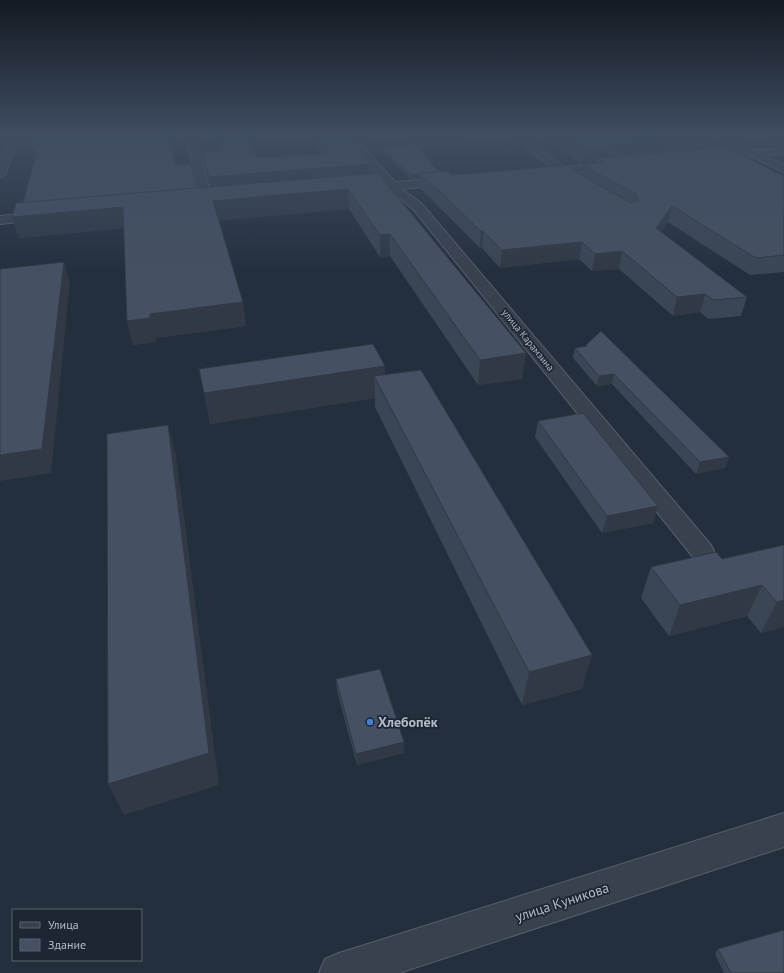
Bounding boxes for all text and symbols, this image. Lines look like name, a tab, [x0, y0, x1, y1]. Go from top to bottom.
street label: улица Карамзина	[499, 306, 557, 374]
place label: Хлебопёк	[378, 713, 438, 731]
marker: Хлебопёк	[365, 717, 375, 727]
street label: улица Куникова	[513, 878, 611, 926]
legend	[12, 909, 142, 961]
text: Улица	[48, 917, 79, 932]
text: Здание	[48, 937, 86, 952]

